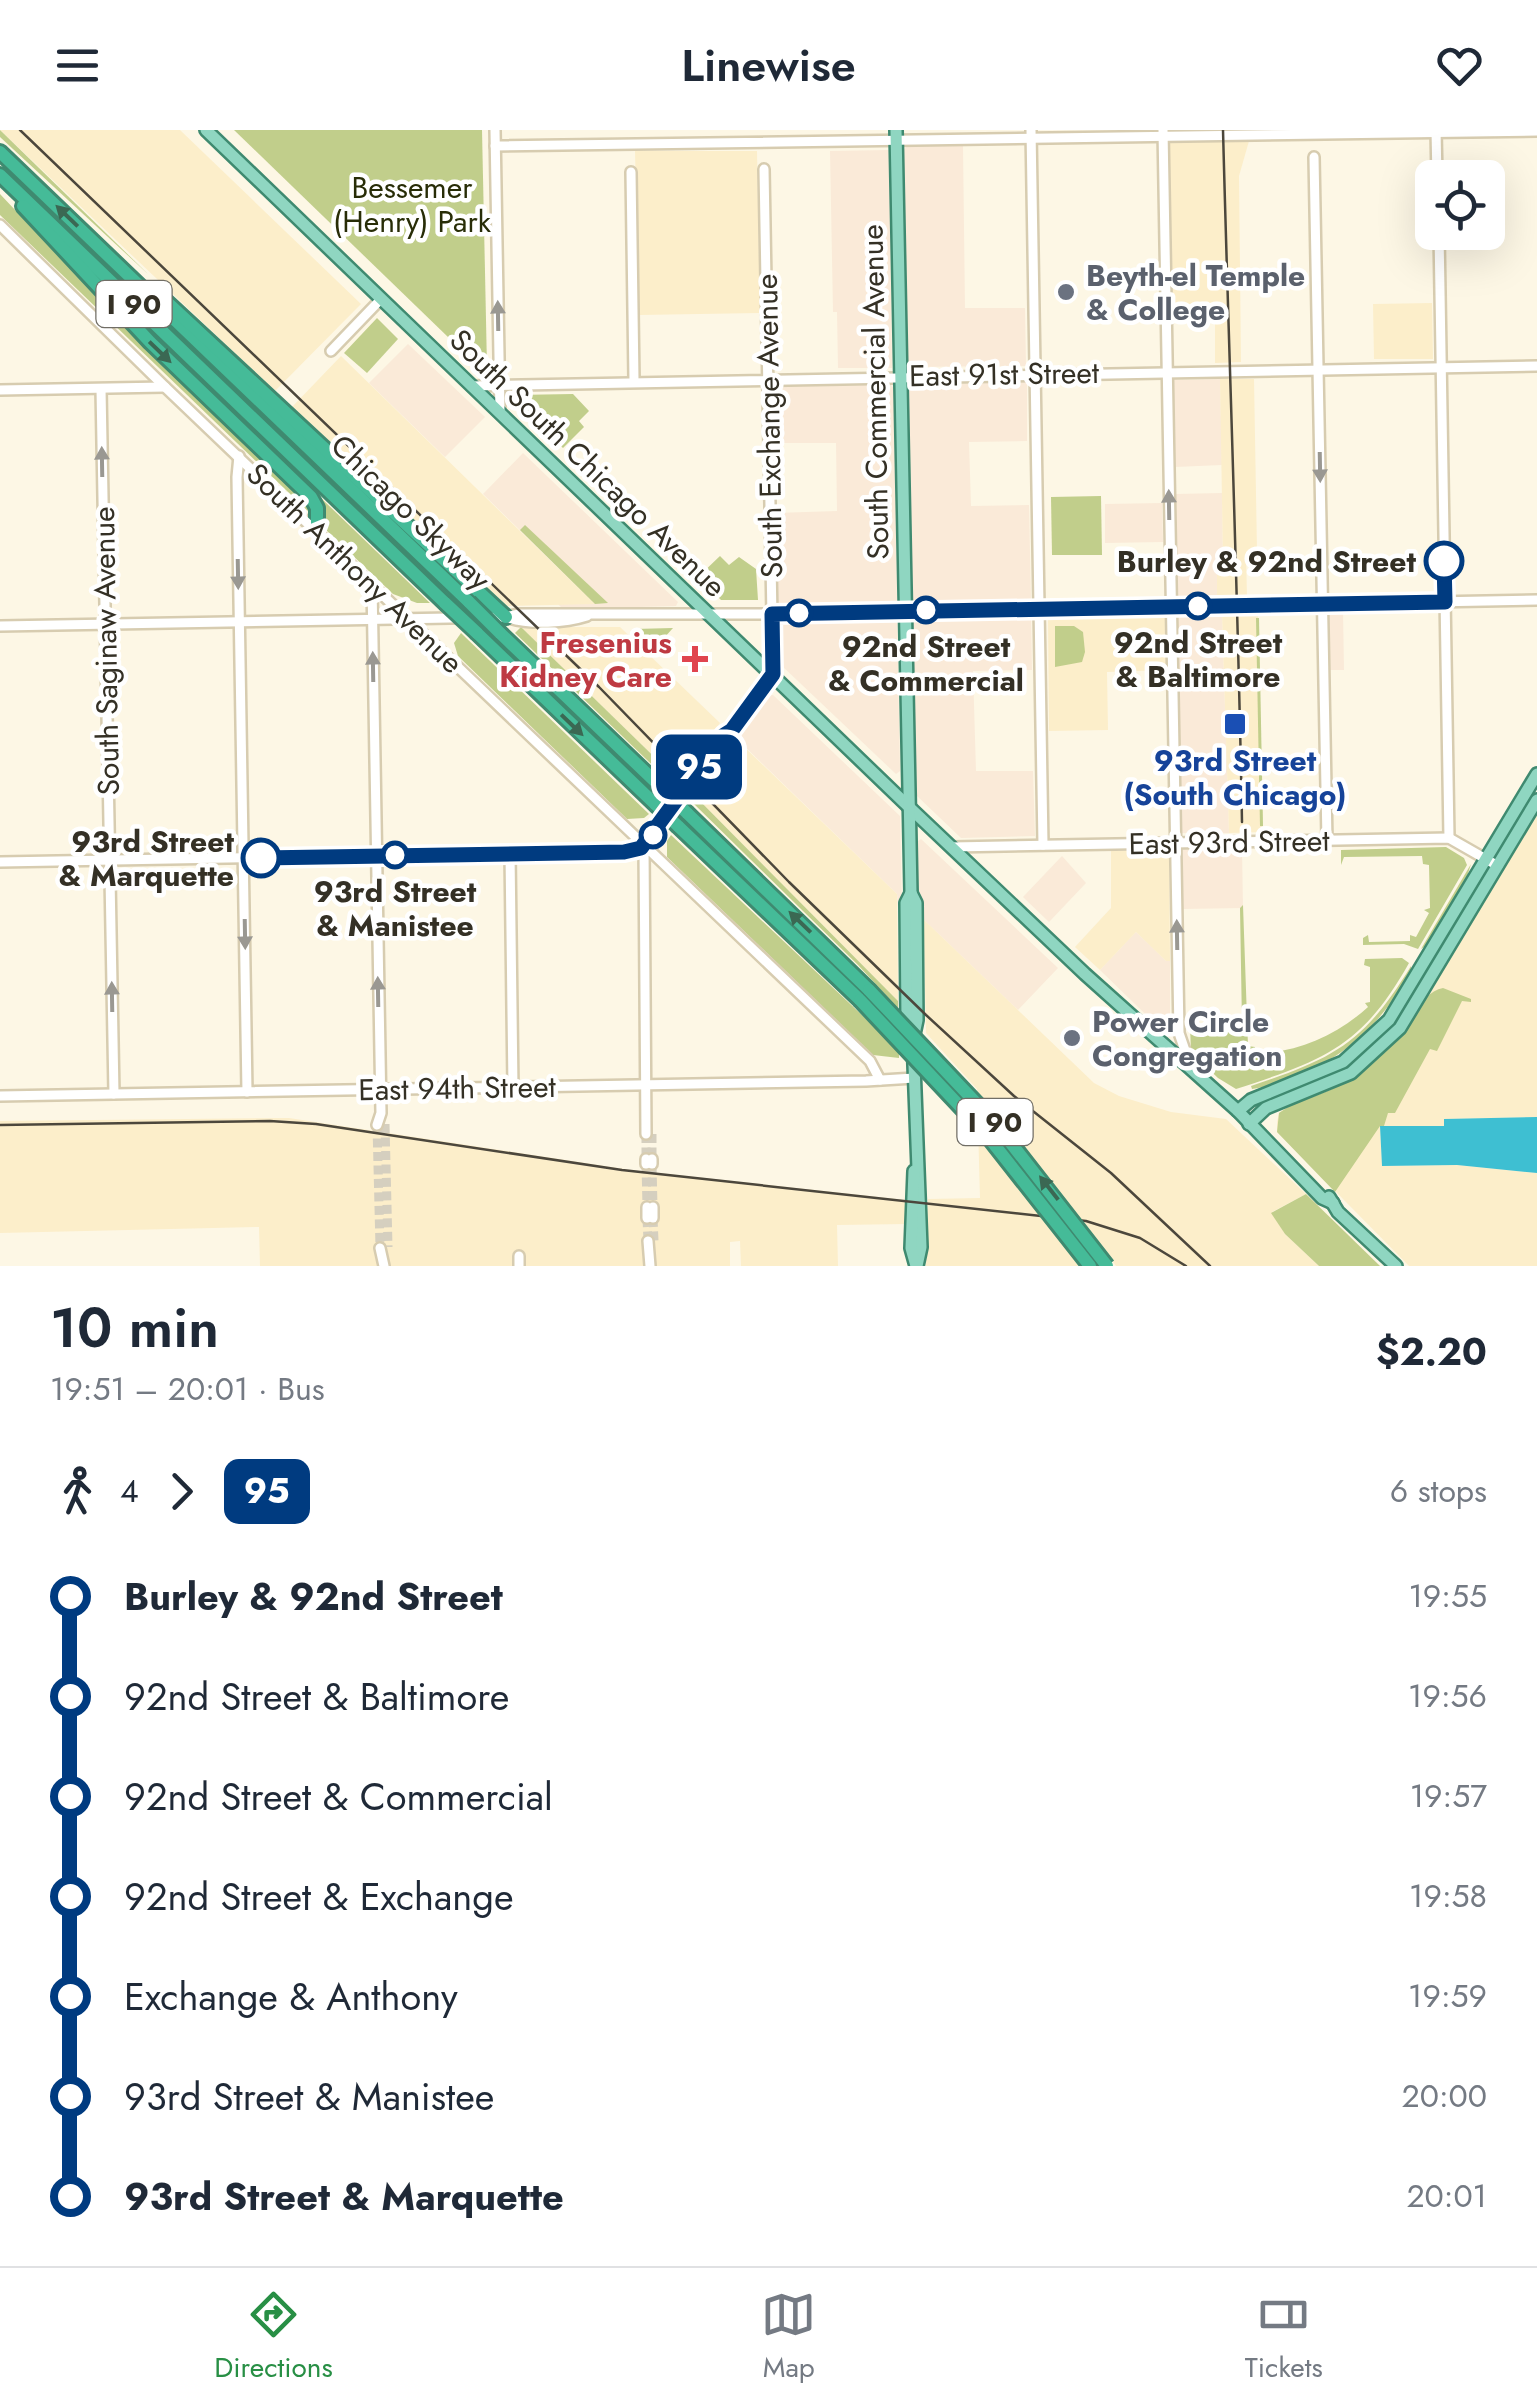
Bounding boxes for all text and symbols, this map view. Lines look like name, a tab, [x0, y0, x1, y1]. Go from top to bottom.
text: Linewise	[681, 33, 856, 98]
icon: menu	[50, 38, 105, 93]
icon: heart	[1432, 38, 1487, 93]
map controls	[1415, 160, 1505, 250]
button: locate	[1415, 160, 1505, 250]
park label: Bessemer (Henry) Park	[333, 166, 492, 243]
one-way arrow	[55, 205, 79, 228]
street label: South Commercial Avenue	[851, 224, 899, 560]
place label: Beyth-el Temple & College	[1086, 254, 1305, 331]
street label: South Exchange Avenue	[745, 273, 793, 579]
road number: I 90	[96, 281, 172, 327]
marker: Beyth-el Temple & College	[1055, 281, 1077, 303]
one-way arrow	[490, 299, 506, 331]
street label: South South Chicago Avenue	[440, 319, 736, 607]
one-way arrow	[147, 340, 171, 363]
street label: East 91st Street	[909, 351, 1100, 397]
street label: Chicago Skyway	[321, 424, 501, 600]
one-way arrow	[94, 445, 110, 477]
one-way arrow	[1312, 452, 1328, 484]
street label: South Anthony Avenue	[237, 453, 473, 683]
one-way arrow	[1161, 489, 1177, 521]
street label: South Saginaw Avenue	[82, 506, 130, 796]
place label: Burley & 92nd Street	[1117, 540, 1416, 583]
marker: Burley & 92nd Street	[1425, 542, 1463, 580]
one-way arrow	[231, 559, 247, 591]
marker: 92nd Street & Baltimore	[1185, 593, 1211, 619]
marker: 92nd Street & Commercial	[913, 597, 939, 623]
unlabelled marker	[786, 600, 812, 626]
place label: Fresenius Kidney Care	[499, 621, 672, 698]
place label: 92nd Street & Baltimore	[1114, 621, 1283, 698]
place label: 92nd Street & Commercial	[828, 625, 1024, 702]
marker: Fresenius Kidney Care	[682, 646, 708, 672]
one-way arrow	[365, 651, 381, 683]
marker: 93rd Street (South Chicago)	[1222, 711, 1248, 737]
one-way arrow	[560, 713, 584, 736]
line badge: 95	[654, 734, 744, 800]
place label: 93rd Street (South Chicago)	[1123, 739, 1347, 816]
text: 95	[676, 742, 722, 792]
street label: East 93rd Street	[1128, 819, 1331, 865]
place label: 93rd Street & Marquette	[58, 820, 234, 897]
unlabelled marker	[640, 822, 666, 848]
marker: 93rd Street & Marquette	[242, 839, 280, 877]
marker: 93rd Street & Manistee	[382, 842, 408, 868]
place label: 93rd Street & Manistee	[314, 870, 477, 947]
one-way arrow	[788, 911, 812, 934]
one-way arrow	[237, 919, 253, 951]
one-way arrow	[1169, 919, 1185, 951]
one-way arrow	[370, 976, 386, 1008]
one-way arrow	[104, 980, 120, 1012]
place label: Power Circle Congregation	[1092, 1000, 1283, 1077]
marker: Power Circle Congregation	[1061, 1027, 1083, 1049]
street label: East 94th Street	[358, 1065, 557, 1111]
road number: I 90	[958, 1099, 1032, 1145]
one-way arrow	[1039, 1175, 1060, 1201]
text: 10 min	[50, 1288, 219, 1368]
text: $2.20	[1376, 1324, 1487, 1379]
text: 19:51 – 20:01 · Bus	[50, 1366, 325, 1412]
icon: walk	[50, 1464, 105, 1519]
icon: forward	[154, 1464, 209, 1519]
text: 95	[244, 1466, 290, 1516]
text: 4	[120, 1468, 139, 1514]
text: 6 stops	[1390, 1468, 1487, 1514]
text: Burley & 92nd Street	[124, 1569, 503, 1624]
text: 19:55	[1408, 1573, 1487, 1619]
text: 92nd Street & Baltimore	[124, 1669, 509, 1724]
text: 19:56	[1408, 1673, 1487, 1719]
text: 92nd Street & Commercial	[124, 1769, 553, 1824]
text: 19:57	[1410, 1773, 1487, 1819]
text: 92nd Street & Exchange	[124, 1869, 514, 1924]
text: 19:58	[1409, 1873, 1487, 1919]
text: Exchange & Anthony	[124, 1969, 458, 2024]
text: 19:59	[1408, 1973, 1487, 2019]
text: 93rd Street & Manistee	[124, 2069, 494, 2124]
text: 20:00	[1402, 2073, 1487, 2119]
text: 93rd Street & Marquette	[124, 2169, 564, 2224]
text: 20:01	[1406, 2173, 1487, 2219]
tab: Directions	[214, 2287, 333, 2388]
tab: Map	[761, 2287, 816, 2388]
tab: Tickets	[1245, 2287, 1323, 2388]

